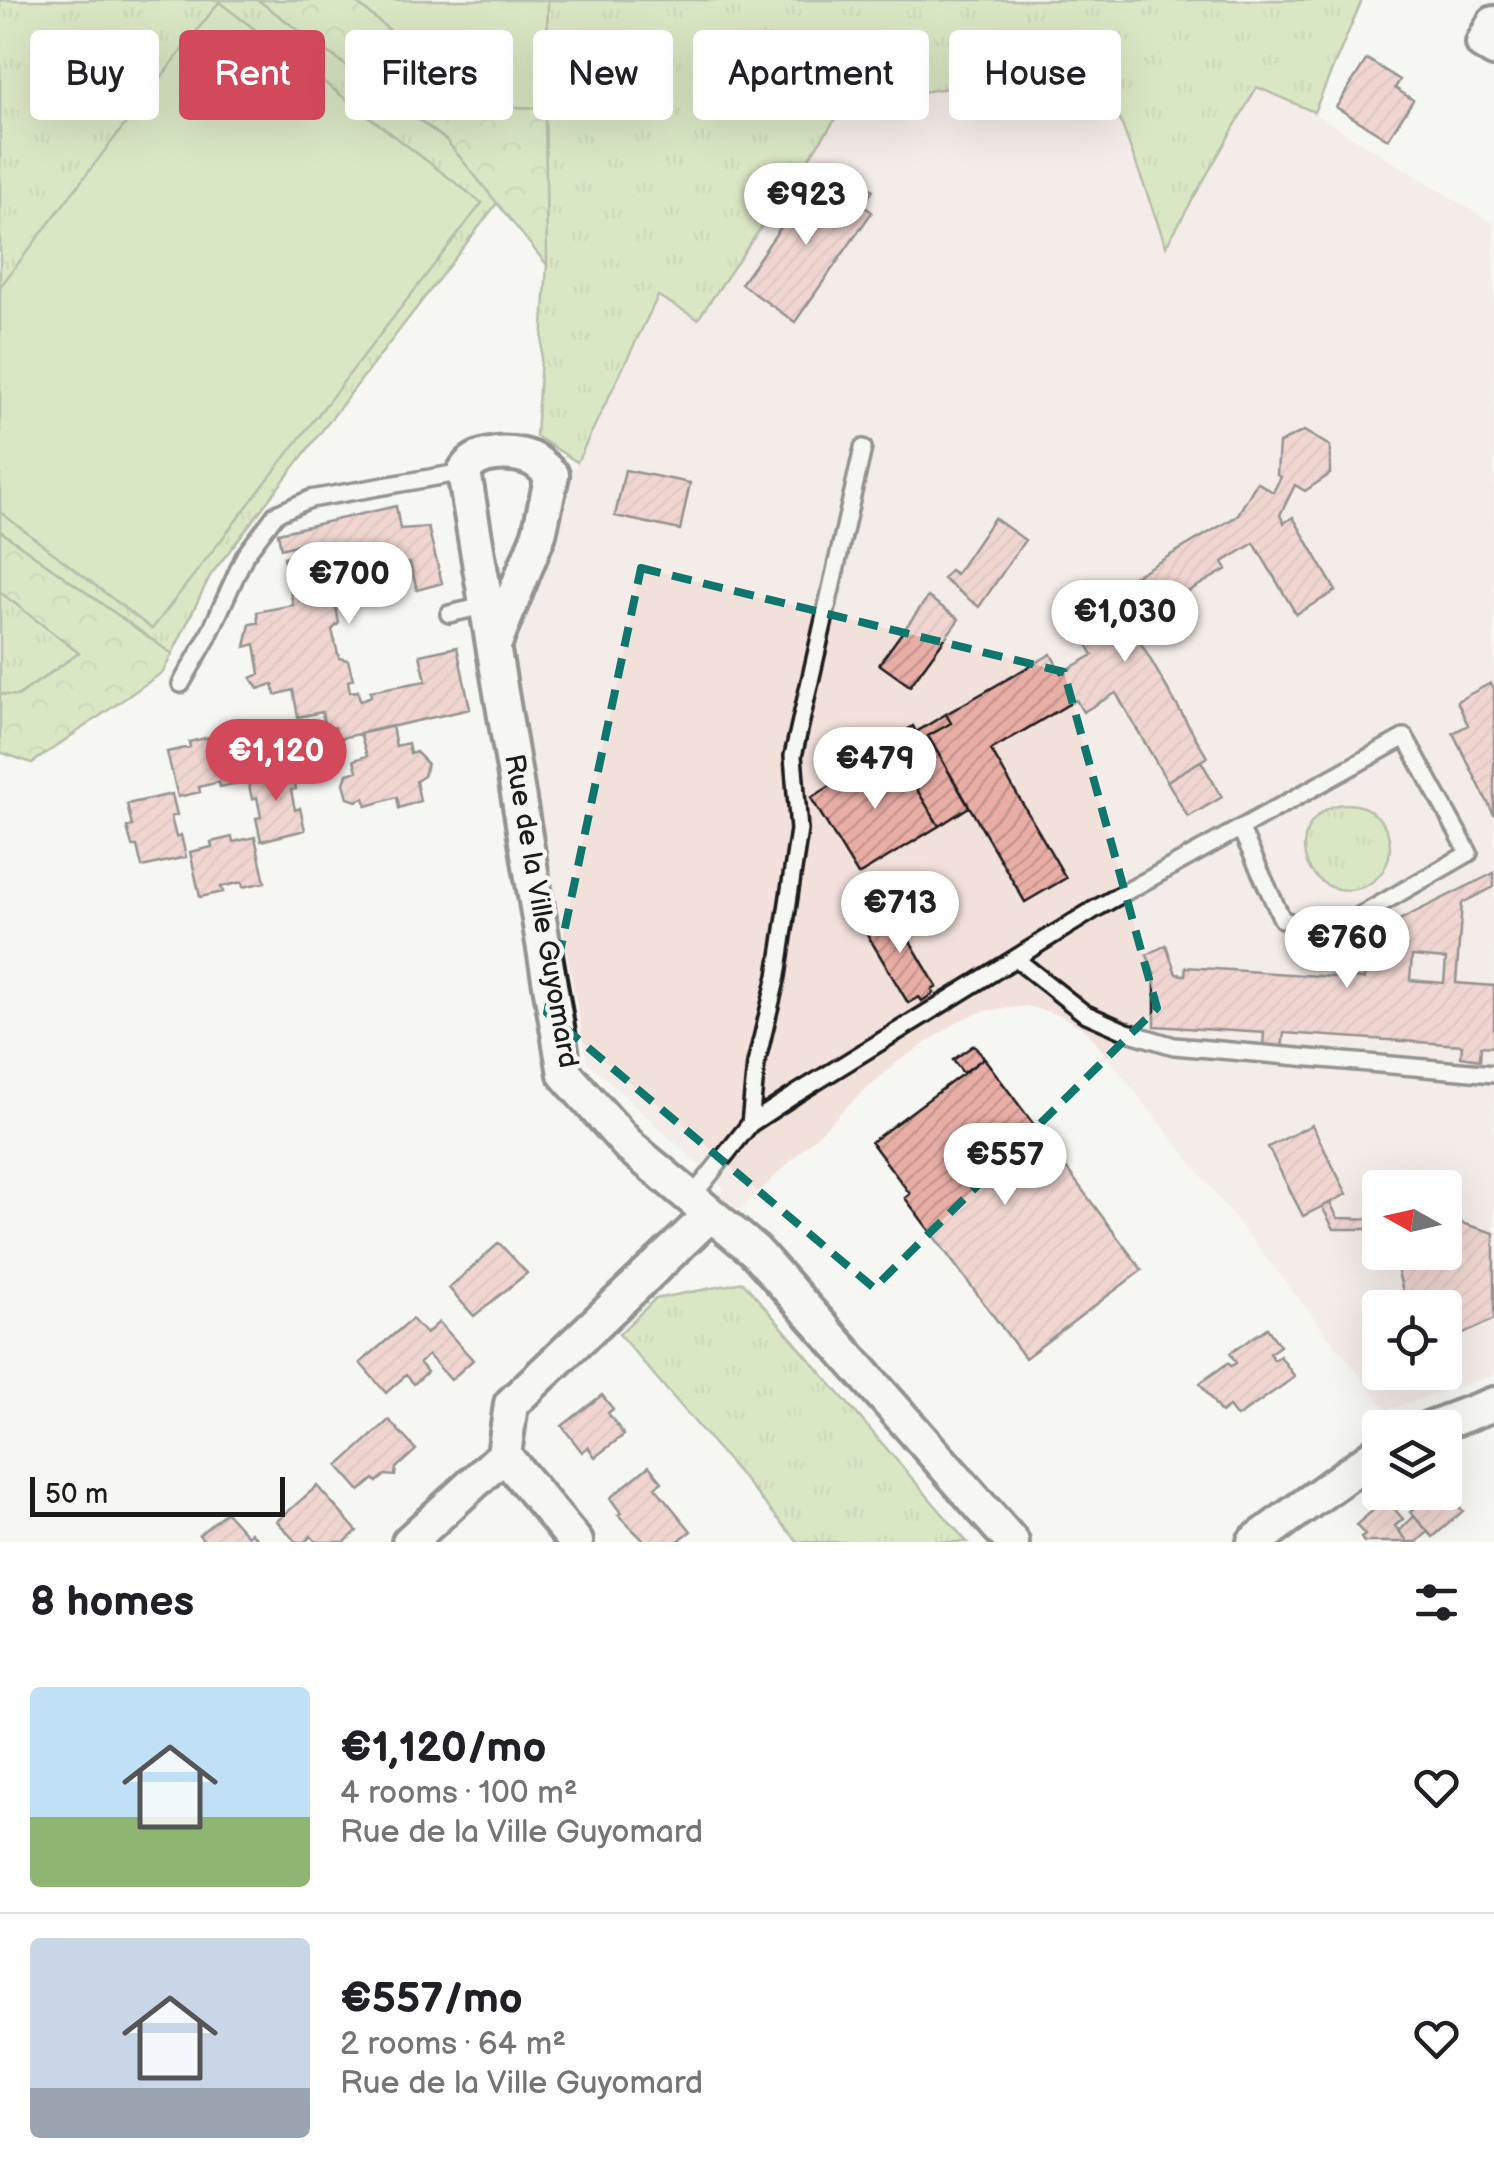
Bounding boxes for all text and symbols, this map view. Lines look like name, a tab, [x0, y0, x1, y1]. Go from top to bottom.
chip: Buy	[30, 30, 159, 120]
chip: Rent	[179, 30, 325, 120]
chip: Filters	[345, 30, 513, 120]
chip: New	[533, 30, 673, 120]
chip: Apartment	[693, 30, 929, 120]
chip: House	[949, 30, 1121, 120]
pin: €923	[747, 163, 865, 248]
text: €923	[766, 176, 846, 215]
pin: €700	[290, 542, 408, 627]
text: €700	[308, 555, 390, 594]
pin: €1,030	[1044, 580, 1206, 665]
text: €1,030	[1073, 593, 1177, 632]
pin: €1,120	[195, 719, 357, 804]
pin: €479	[816, 727, 934, 812]
text: €1,120	[228, 732, 324, 771]
text: €479	[835, 740, 915, 779]
street label: Rue de la Ville Guyomard	[497, 752, 585, 1070]
pin: €713	[841, 871, 959, 956]
text: €713	[863, 884, 937, 923]
pin: €760	[1288, 906, 1406, 991]
text: €760	[1307, 919, 1387, 958]
pin: €557	[946, 1123, 1064, 1208]
text: €557	[966, 1136, 1044, 1175]
north arrow	[1362, 1170, 1462, 1270]
map controls	[1362, 1170, 1462, 1510]
button: locate	[1362, 1290, 1462, 1390]
button: layers	[1362, 1410, 1462, 1510]
scale bar	[30, 1472, 285, 1516]
text: 50 m	[45, 1478, 108, 1511]
icon: filters	[1409, 1575, 1464, 1630]
text: 8 homes	[30, 1577, 194, 1628]
text: €1,120/mo	[340, 1723, 546, 1774]
icon: home	[110, 1727, 230, 1847]
icon: heart	[1409, 1760, 1464, 1815]
text: 4 rooms · 100 m²	[340, 1774, 578, 1813]
text: Rue de la Ville Guyomard	[340, 1813, 703, 1852]
text: €557/mo	[340, 1974, 523, 2025]
icon: home	[110, 1978, 230, 2098]
icon: heart	[1409, 2011, 1464, 2066]
text: 2 rooms · 64 m²	[340, 2025, 566, 2064]
text: Rue de la Ville Guyomard	[340, 2064, 703, 2103]

